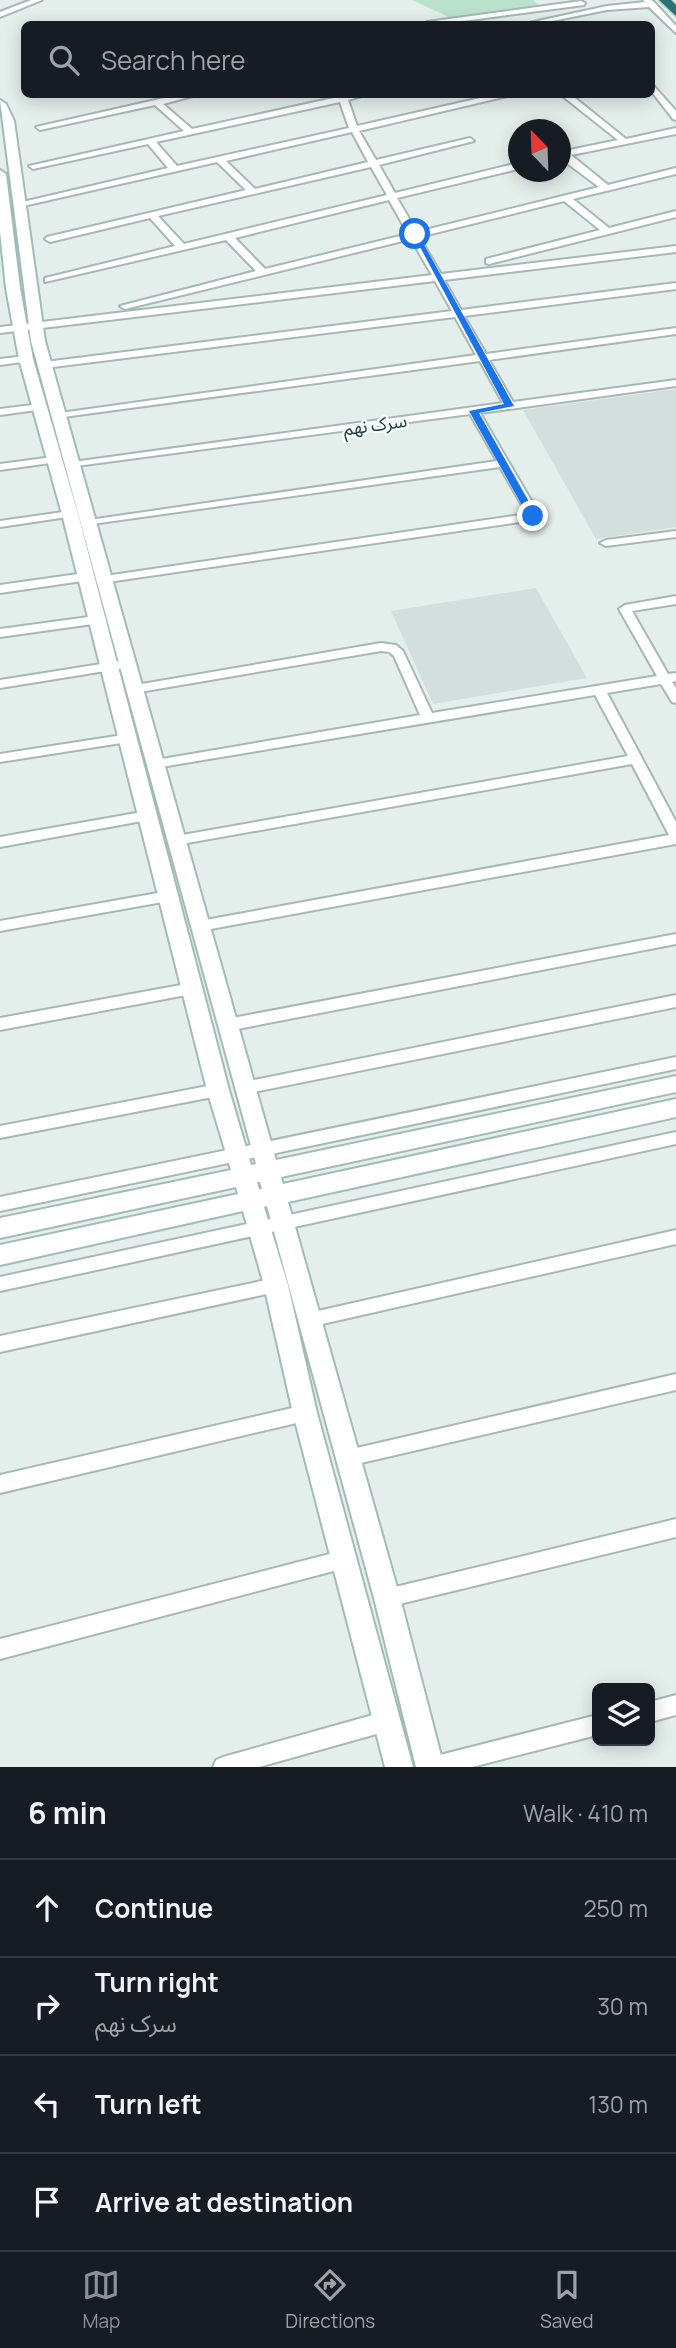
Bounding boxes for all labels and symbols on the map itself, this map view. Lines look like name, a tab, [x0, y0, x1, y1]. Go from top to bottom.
north arrow	[508, 119, 571, 182]
route start	[399, 218, 430, 249]
street label: سرک نهم	[342, 408, 409, 442]
route end	[517, 500, 548, 531]

